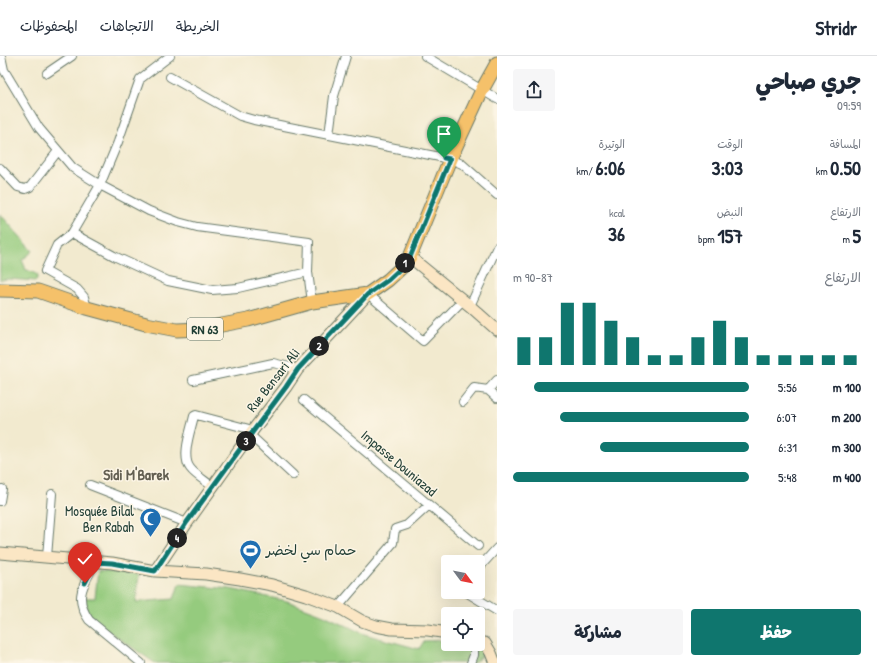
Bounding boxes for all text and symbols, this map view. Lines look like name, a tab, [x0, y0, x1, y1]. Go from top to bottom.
text: Stridr	[815, 15, 857, 41]
text: المحفوظات	[20, 16, 78, 35]
text: الاتجاهات	[100, 16, 154, 35]
text: الخريطة	[176, 16, 219, 35]
text: جري صباحي	[756, 66, 861, 96]
button: share	[513, 69, 555, 111]
text: 09:59	[837, 96, 861, 114]
pin	[427, 117, 461, 158]
icon: arrive	[433, 123, 455, 145]
text: الوتيرة	[598, 137, 625, 151]
text: الوقت	[717, 137, 743, 151]
text: المسافة	[830, 137, 861, 151]
text: 6:06	[595, 154, 625, 181]
text: 3:03	[711, 154, 743, 181]
text: 0.50	[830, 154, 861, 181]
text: /km	[576, 164, 595, 178]
text: km	[816, 164, 830, 178]
text: النبض	[717, 205, 743, 219]
text: الارتفاع	[830, 205, 861, 219]
text: kcal	[609, 206, 625, 220]
text: 36	[608, 220, 625, 247]
text: 157	[717, 222, 743, 249]
text: 5	[853, 222, 861, 249]
text: bpm	[698, 232, 717, 246]
text: m	[843, 232, 853, 246]
pin: 1	[395, 253, 415, 273]
text: 1	[403, 256, 407, 270]
text: 87–90 m	[513, 268, 553, 286]
text: الارتفاع	[825, 268, 861, 286]
road number: RN 63	[187, 318, 223, 340]
pin: 2	[309, 336, 329, 356]
text: 2	[316, 339, 322, 353]
street label: Rue Bensari Ali	[242, 344, 304, 416]
text: 5:56	[778, 378, 797, 396]
text: 100 m	[833, 378, 861, 396]
text: 6:07	[777, 408, 797, 426]
text: 200 m	[831, 408, 861, 426]
street label: Impasse Douniazad	[357, 425, 442, 501]
pin: 3	[236, 431, 256, 451]
text: 3	[244, 434, 248, 448]
text: 6:31	[778, 438, 797, 456]
text: 300 m	[832, 438, 861, 456]
district label: Sidi M'Barek	[103, 464, 170, 485]
text: 5:48	[778, 468, 797, 486]
text: 400 m	[833, 468, 861, 486]
place label: Mosquée Bilal Ben Rabah	[65, 501, 134, 536]
mosque icon: Mosquée Bilal Ben Rabah	[137, 506, 163, 539]
pin: 4	[167, 528, 187, 548]
text: 4	[175, 531, 179, 545]
sports icon: حمام سي لخضر	[238, 537, 264, 570]
place label: حمام سي لخضر	[265, 540, 356, 563]
pin	[68, 542, 102, 583]
icon: check	[74, 548, 96, 570]
north arrow	[441, 555, 485, 599]
map controls	[441, 555, 485, 651]
button: locate	[441, 607, 485, 651]
button: مشاركة	[513, 609, 683, 655]
button: حفظ	[691, 609, 861, 655]

